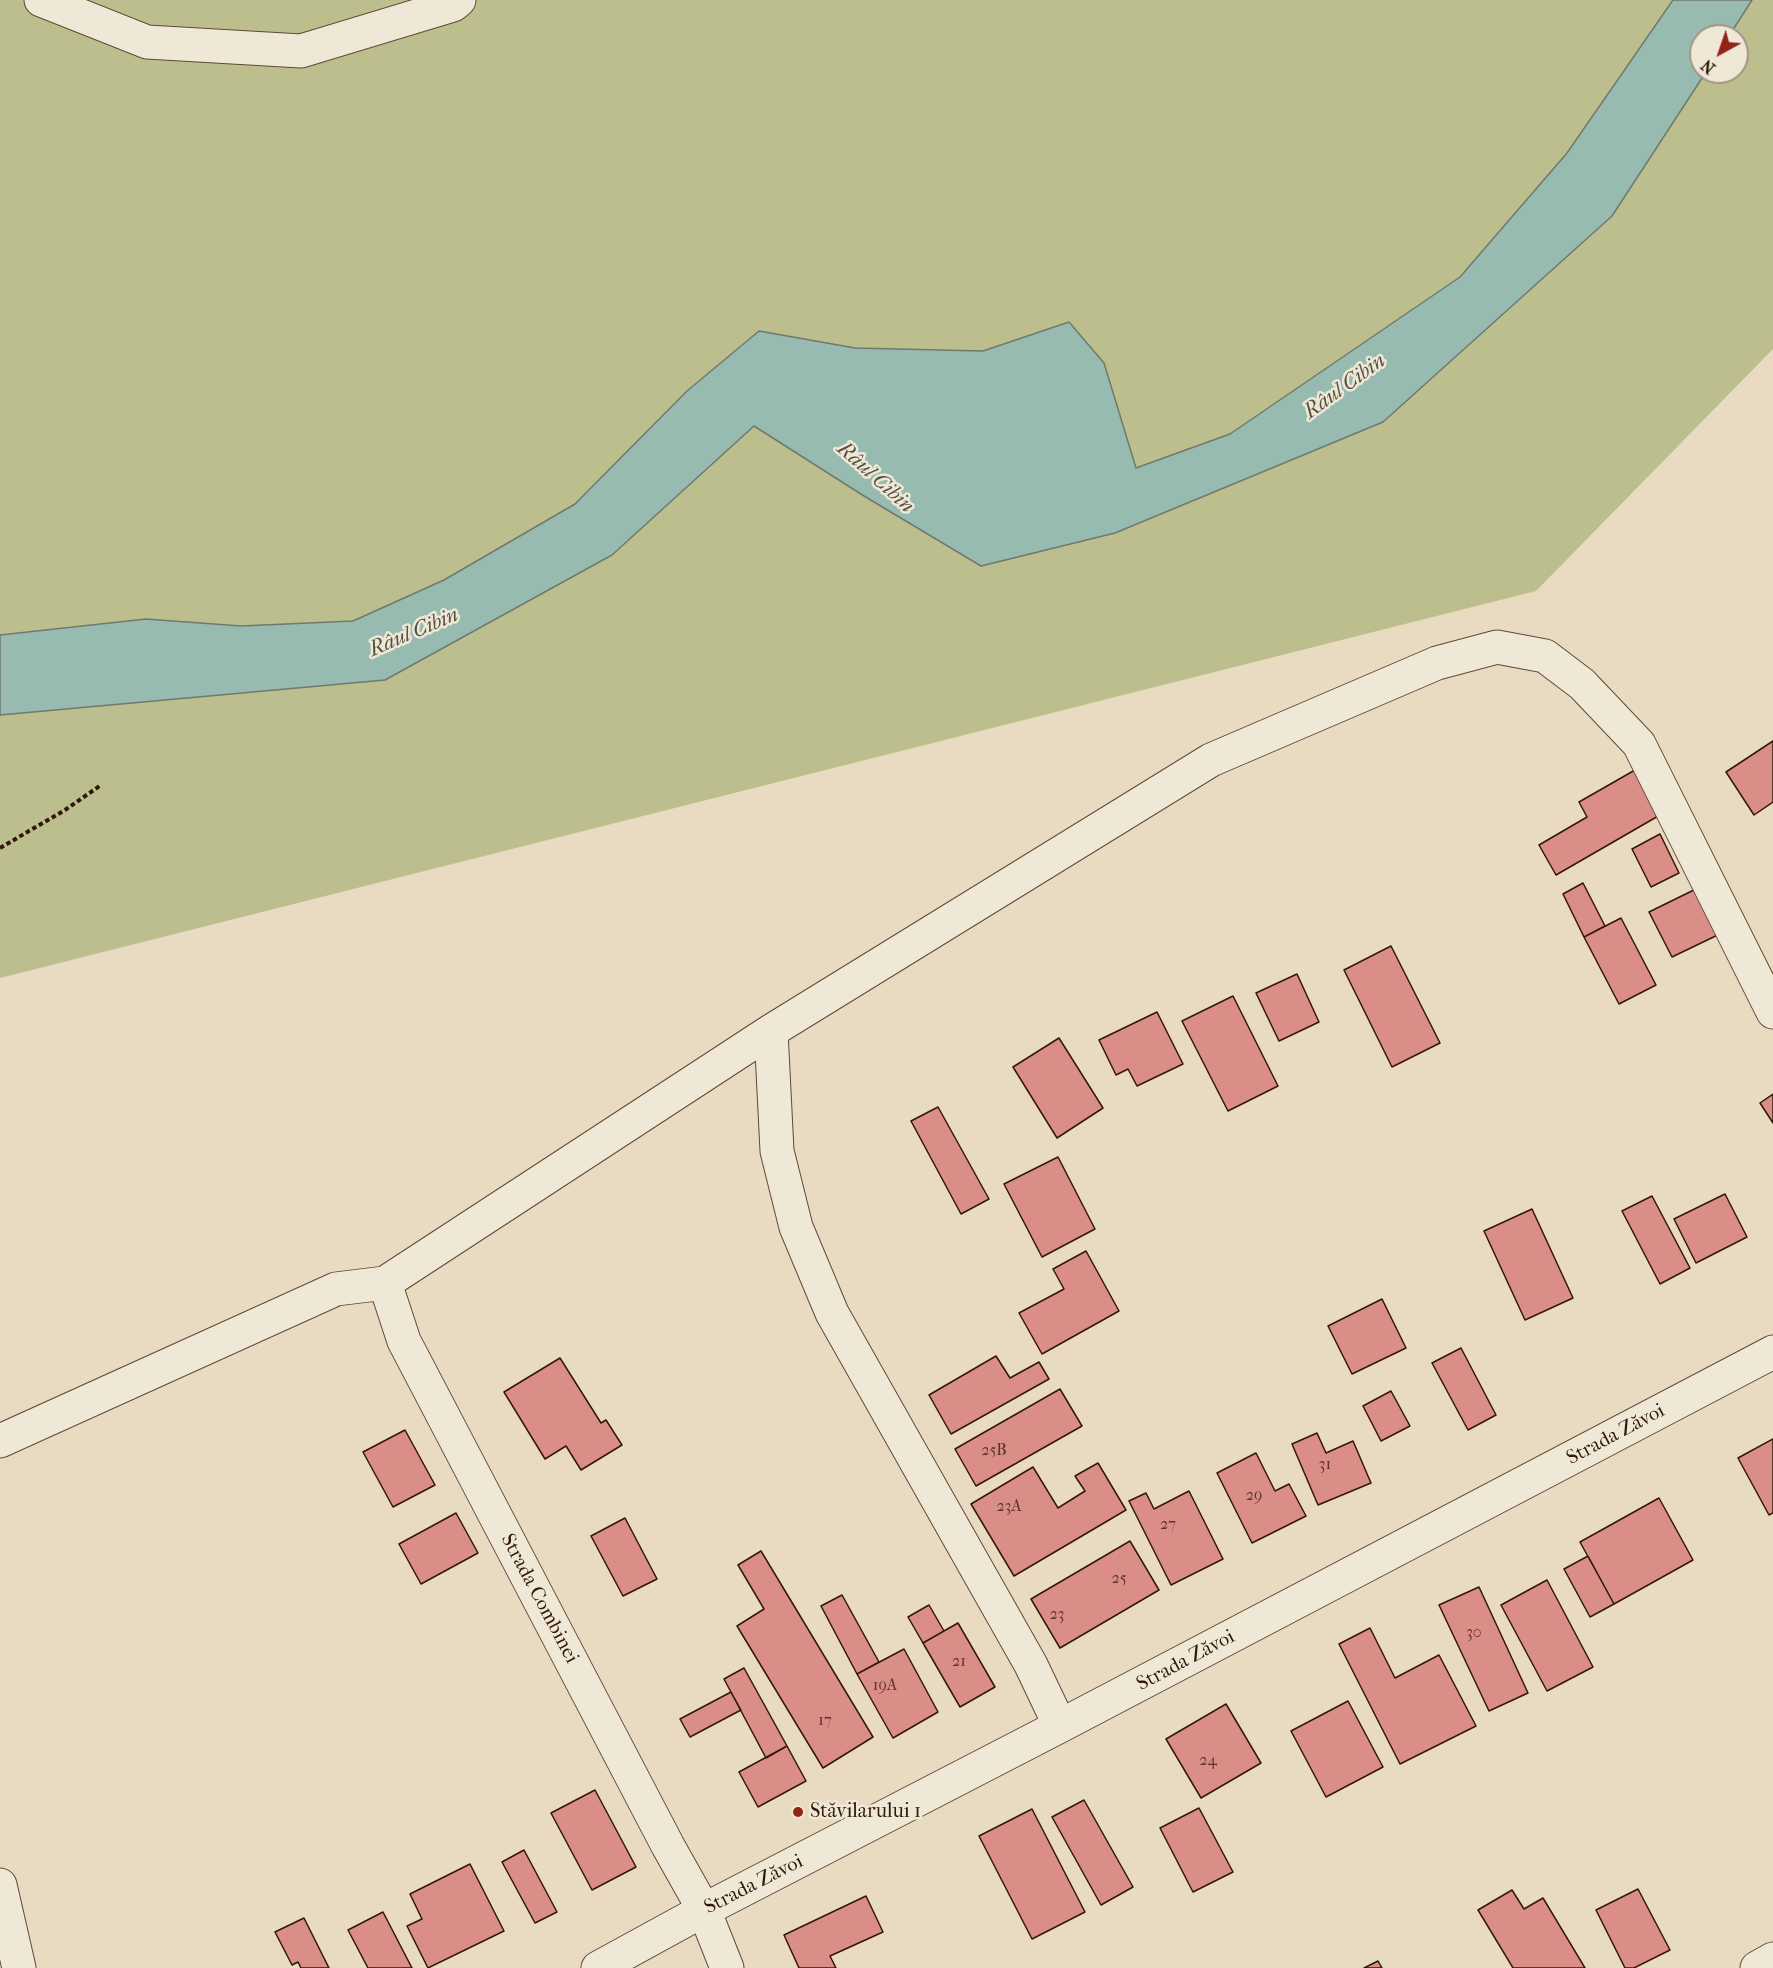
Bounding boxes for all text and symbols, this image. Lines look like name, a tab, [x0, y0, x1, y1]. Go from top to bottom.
north arrow	[1689, 24, 1749, 84]
text: N	[1698, 55, 1719, 78]
water label: Râul Cibin	[1299, 349, 1391, 425]
water label: Râul Cibin	[831, 437, 919, 519]
water label: Râul Cibin	[365, 603, 463, 663]
street label: Strada Zăvoi	[1563, 1399, 1669, 1471]
house number: 25B	[981, 1441, 1007, 1461]
house number: 31	[1319, 1455, 1331, 1475]
house number: 29	[1246, 1486, 1262, 1506]
house number: 23A	[996, 1497, 1022, 1517]
house number: 27	[1160, 1515, 1176, 1535]
street label: Strada Combinei	[495, 1530, 583, 1668]
house number: 25	[1111, 1569, 1127, 1589]
house number: 23	[1050, 1605, 1064, 1625]
house number: 30	[1466, 1623, 1482, 1643]
street label: Strada Zăvoi	[1133, 1625, 1239, 1697]
house number: 21	[952, 1652, 966, 1672]
house number: 19A	[873, 1676, 897, 1696]
house number: 17	[818, 1711, 832, 1731]
house number: 24	[1199, 1751, 1217, 1771]
place label: Stăvilarului 1	[810, 1800, 921, 1824]
marker: Stăvilarului 1	[791, 1805, 805, 1819]
street label: Strada Zăvoi	[701, 1850, 807, 1920]

